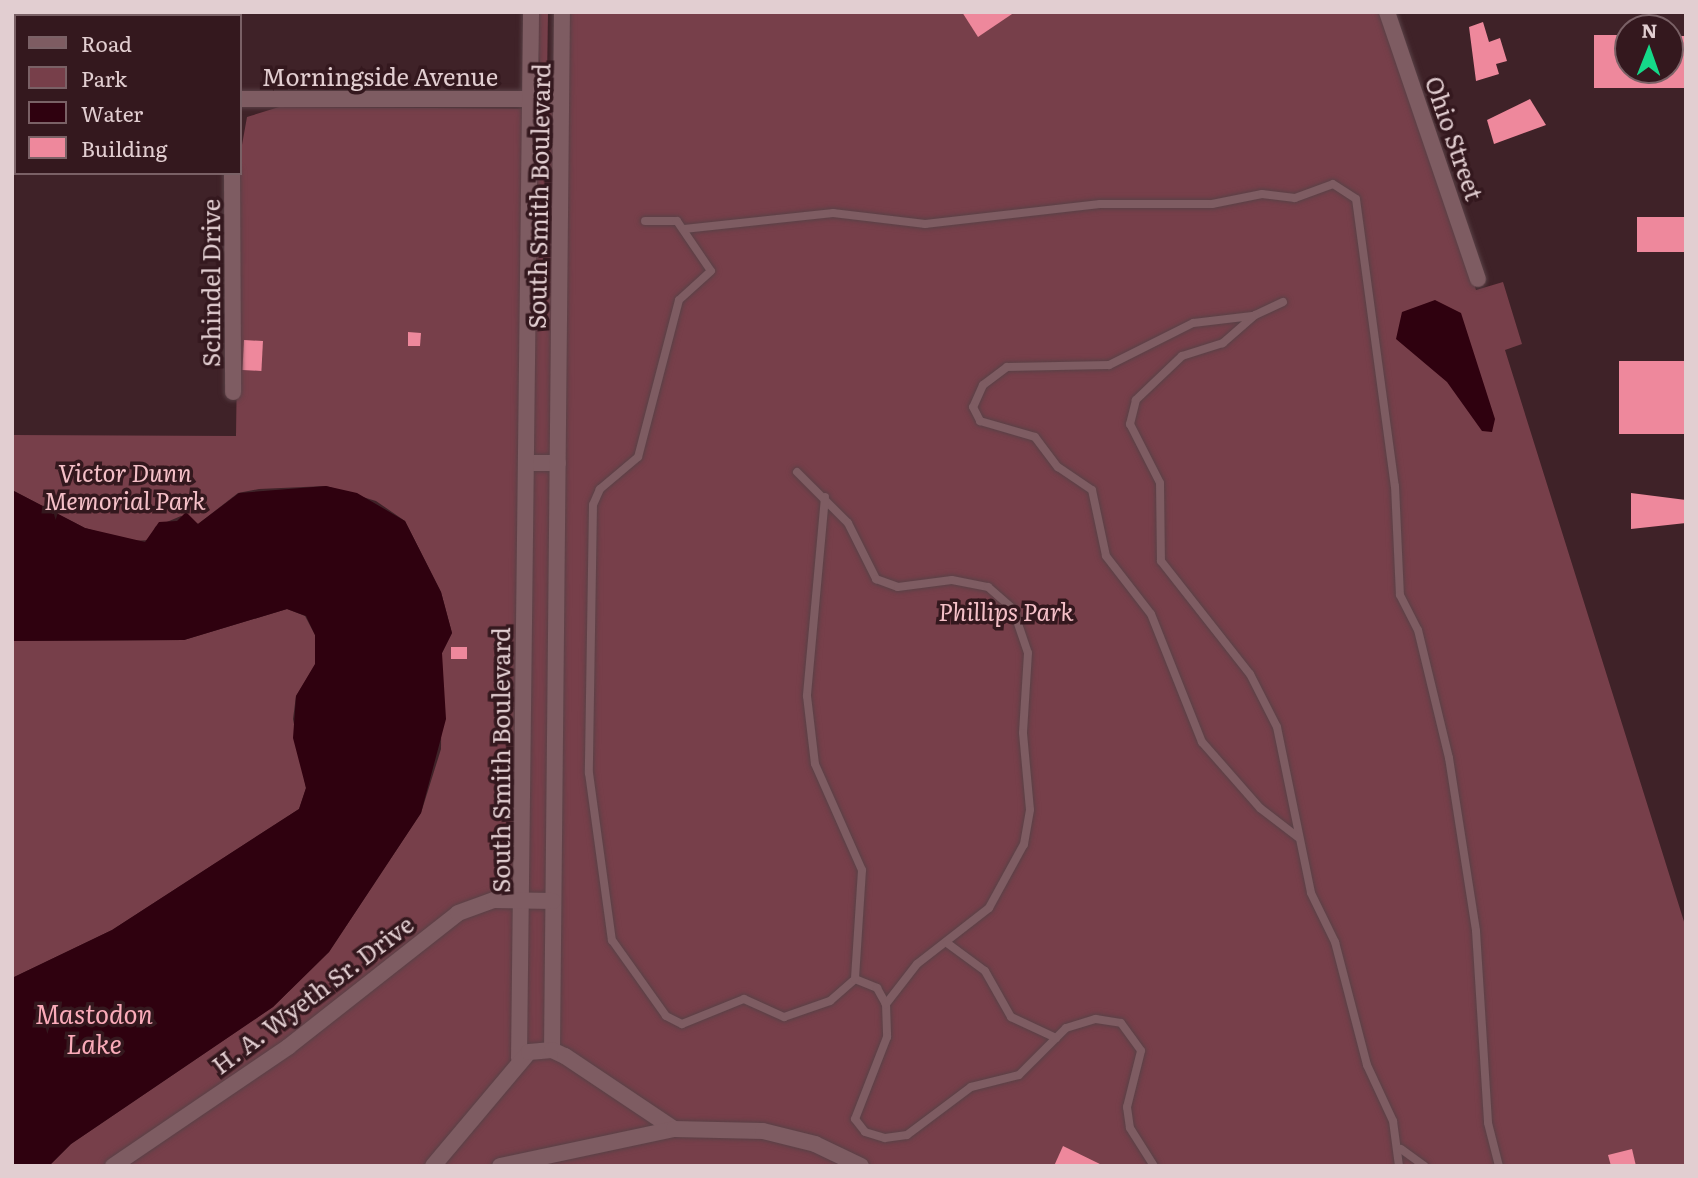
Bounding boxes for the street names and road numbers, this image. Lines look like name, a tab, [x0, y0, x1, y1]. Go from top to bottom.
street label: Morningside Avenue	[262, 62, 498, 90]
street label: South Smith Boulevard	[521, 63, 555, 329]
street label: Ohio Street	[1420, 72, 1490, 204]
street label: Schindel Drive	[196, 199, 224, 367]
street label: South Smith Boulevard	[486, 627, 514, 893]
street label: H. A. Wyeth Sr. Drive	[206, 909, 418, 1079]

